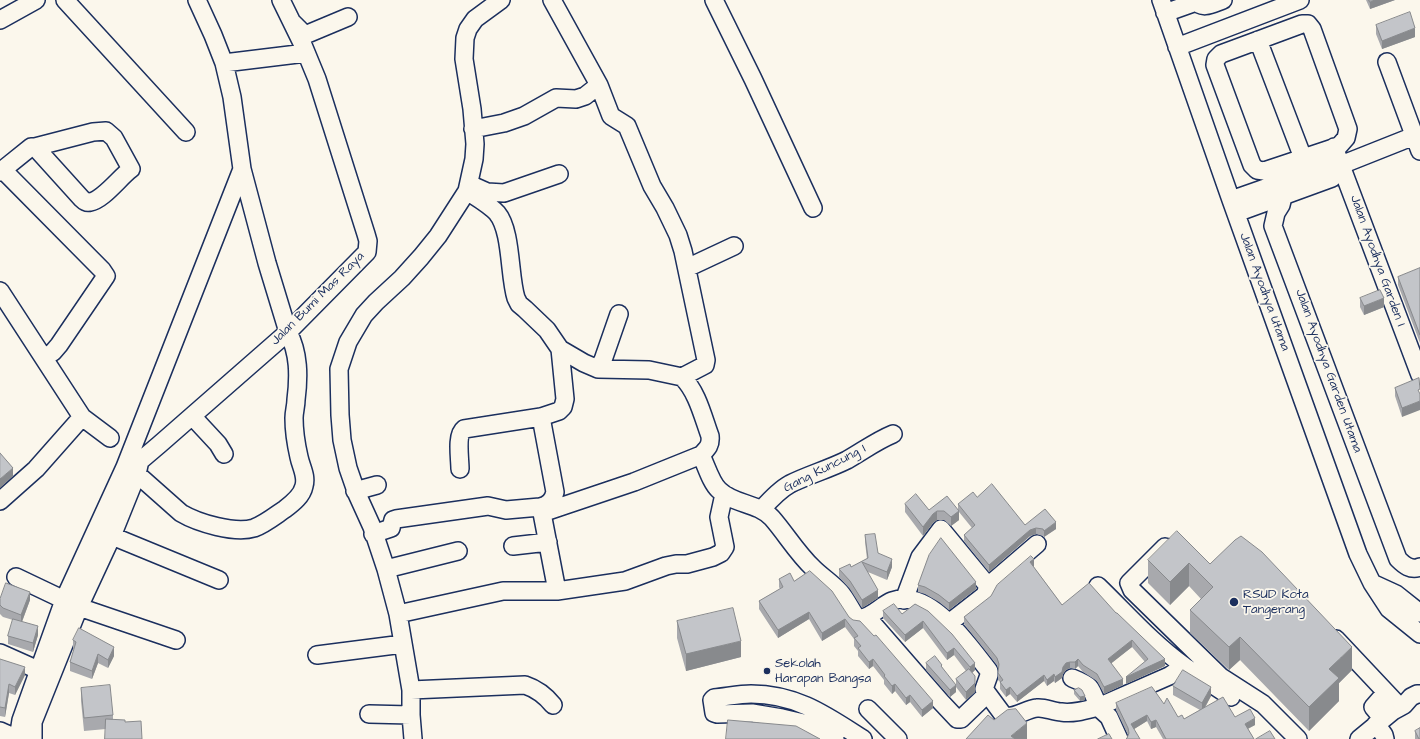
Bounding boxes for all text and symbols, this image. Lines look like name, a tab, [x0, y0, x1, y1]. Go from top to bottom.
street label: Jalan Ayodhya Garden I	[1346, 193, 1408, 329]
street label: Jalan Ayodhya Utama	[1235, 231, 1293, 353]
street label: Jalan Bumi Mas Raya	[268, 249, 368, 349]
street label: Jalan Ayodhya Garden Utama	[1291, 287, 1365, 455]
street label: Gang Kuncung I	[781, 442, 869, 496]
place label: RSUD Kota Tangerang	[1243, 587, 1309, 618]
marker: RSUD Kota Tangerang	[1228, 596, 1240, 608]
place label: Sekolah Harapan Bangsa	[775, 656, 871, 687]
marker: Sekolah Harapan Bangsa	[762, 666, 772, 676]

